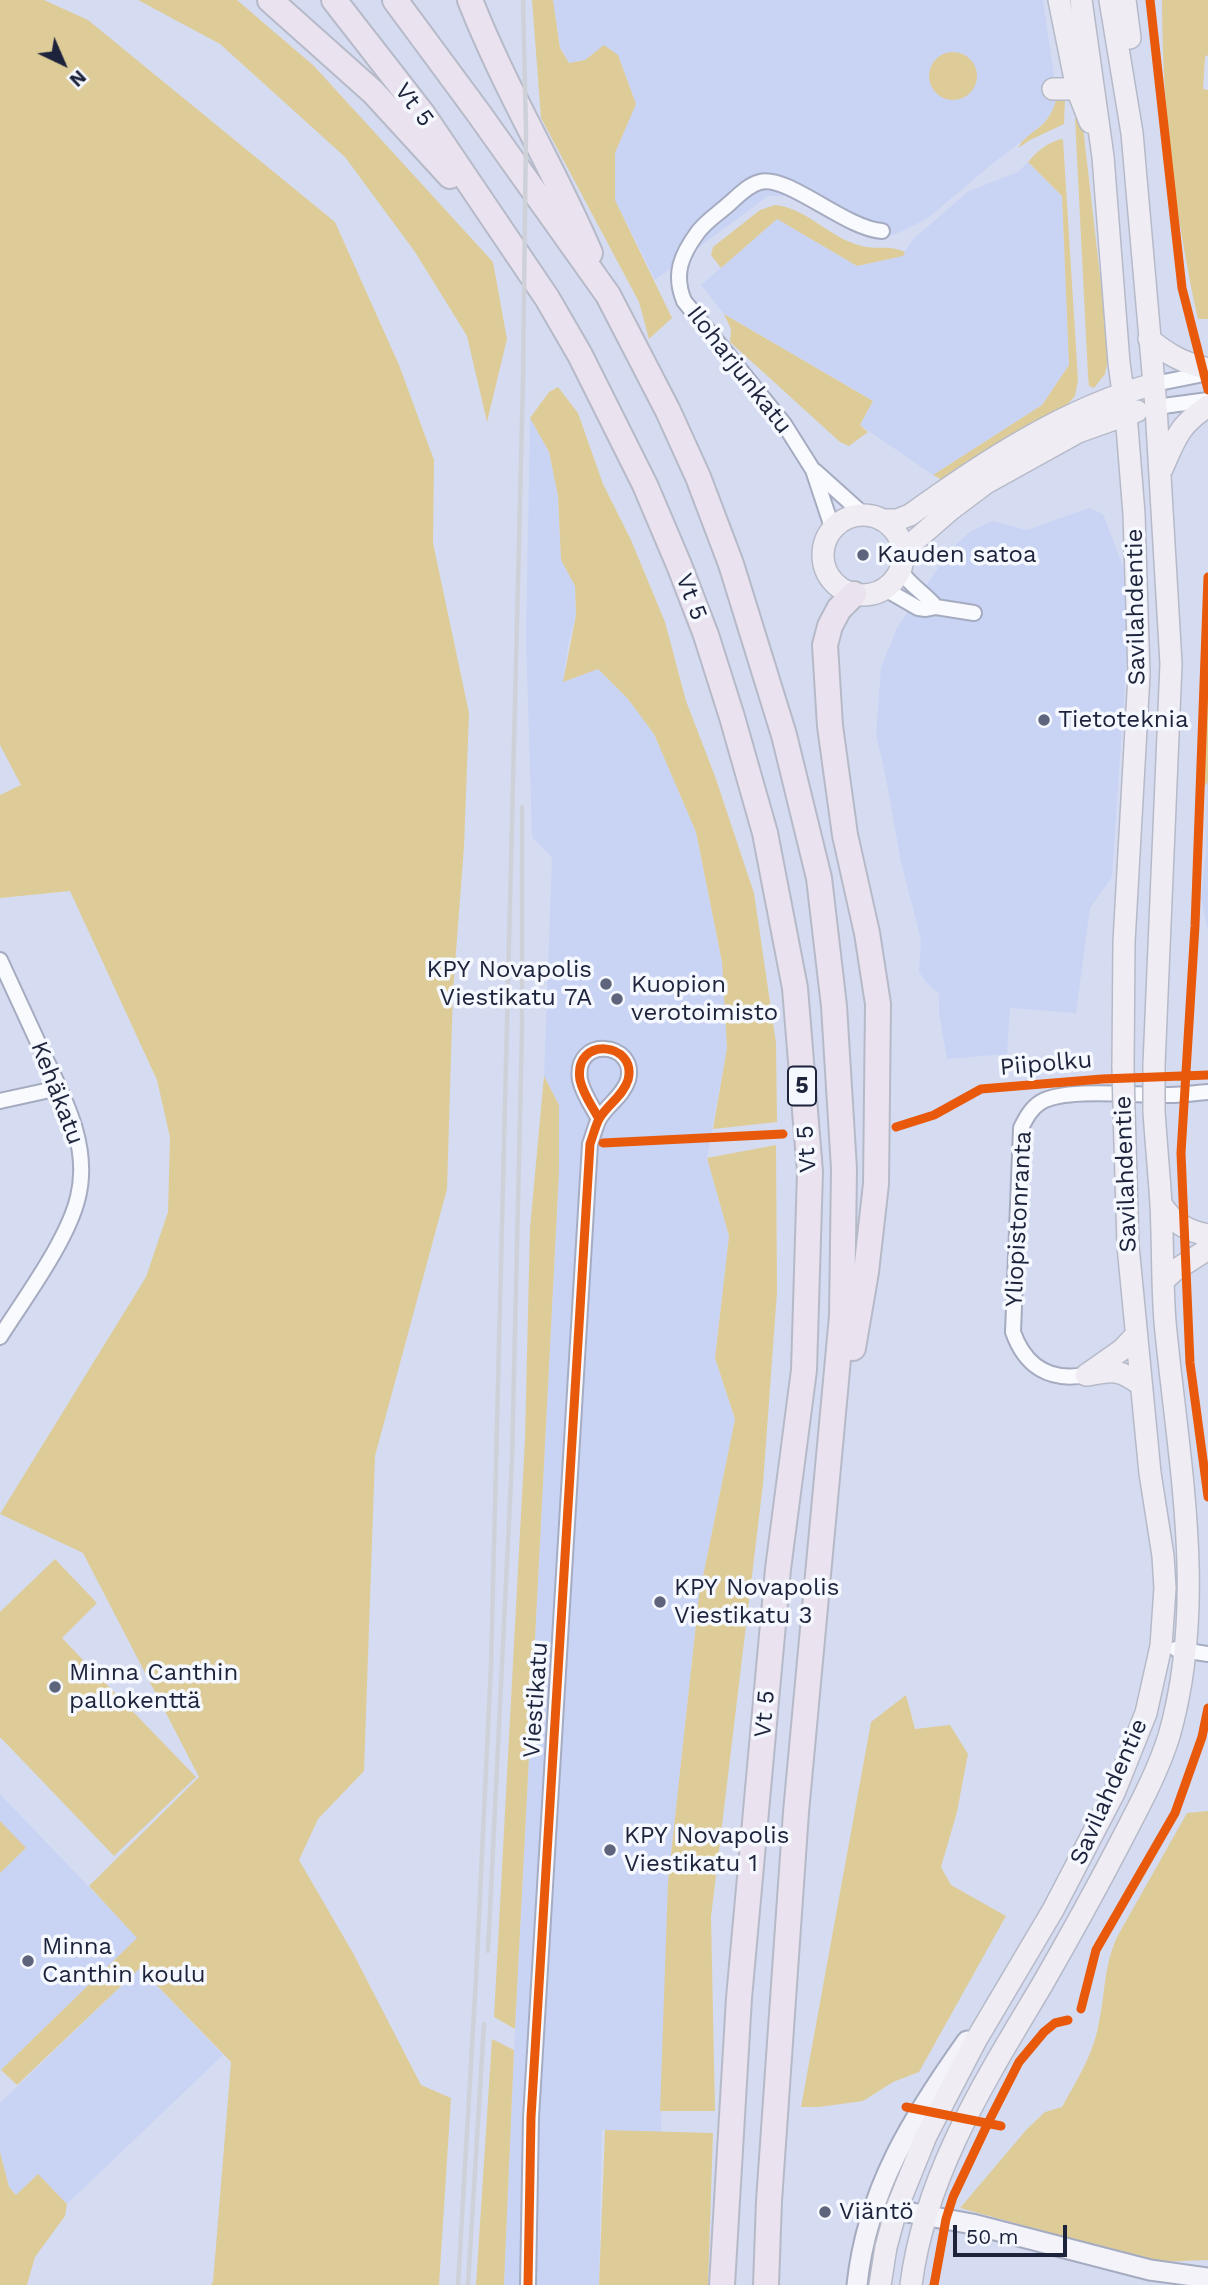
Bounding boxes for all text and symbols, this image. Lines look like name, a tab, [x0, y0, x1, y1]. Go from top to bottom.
north arrow	[28, 28, 98, 98]
text: N	[65, 65, 91, 92]
street label: Vt 5	[388, 77, 440, 133]
street label: Iloharjunkatu	[680, 300, 798, 440]
street label: Savilahdentie	[1120, 528, 1152, 686]
place label: Kauden satoa	[877, 541, 1037, 569]
marker: Kauden satoa	[855, 547, 871, 563]
street label: Vt 5	[669, 570, 713, 624]
place label: Tietoteknia	[1058, 706, 1189, 734]
marker: Tietoteknia	[1036, 712, 1052, 728]
place label: KPY Novapolis Viestikatu 7A	[427, 956, 592, 1012]
place label: Kuopion verotoimisto	[631, 971, 778, 1027]
marker: KPY Novapolis Viestikatu 7A	[598, 976, 614, 992]
marker: Kuopion verotoimisto	[609, 991, 625, 1007]
street label: Kehäkatu	[24, 1037, 90, 1149]
street label: Piipolku	[999, 1046, 1093, 1082]
road number: 5	[788, 1066, 816, 1106]
street label: Savilahdentie	[1109, 1095, 1143, 1253]
street label: Vt 5	[791, 1124, 823, 1174]
street label: Yliopistonranta	[1000, 1130, 1038, 1308]
place label: KPY Novapolis Viestikatu 3	[674, 1574, 839, 1630]
marker: KPY Novapolis Viestikatu 3	[652, 1594, 668, 1610]
street label: Viestikatu	[518, 1641, 554, 1759]
place label: Minna Canthin pallokenttä	[69, 1659, 238, 1715]
marker: Minna Canthin pallokenttä	[47, 1679, 63, 1695]
street label: Vt 5	[749, 1689, 781, 1739]
street label: Savilahdentie	[1064, 1715, 1154, 1869]
place label: KPY Novapolis Viestikatu 1	[624, 1822, 789, 1878]
marker: KPY Novapolis Viestikatu 1	[602, 1842, 618, 1858]
place label: Minna Canthin koulu	[42, 1933, 206, 1989]
marker: Minna Canthin koulu	[20, 1953, 36, 1969]
place label: Viäntö	[839, 2198, 914, 2226]
marker: Viäntö	[817, 2204, 833, 2220]
scale bar	[956, 2212, 1070, 2256]
text: 50 m	[966, 2224, 1018, 2249]

